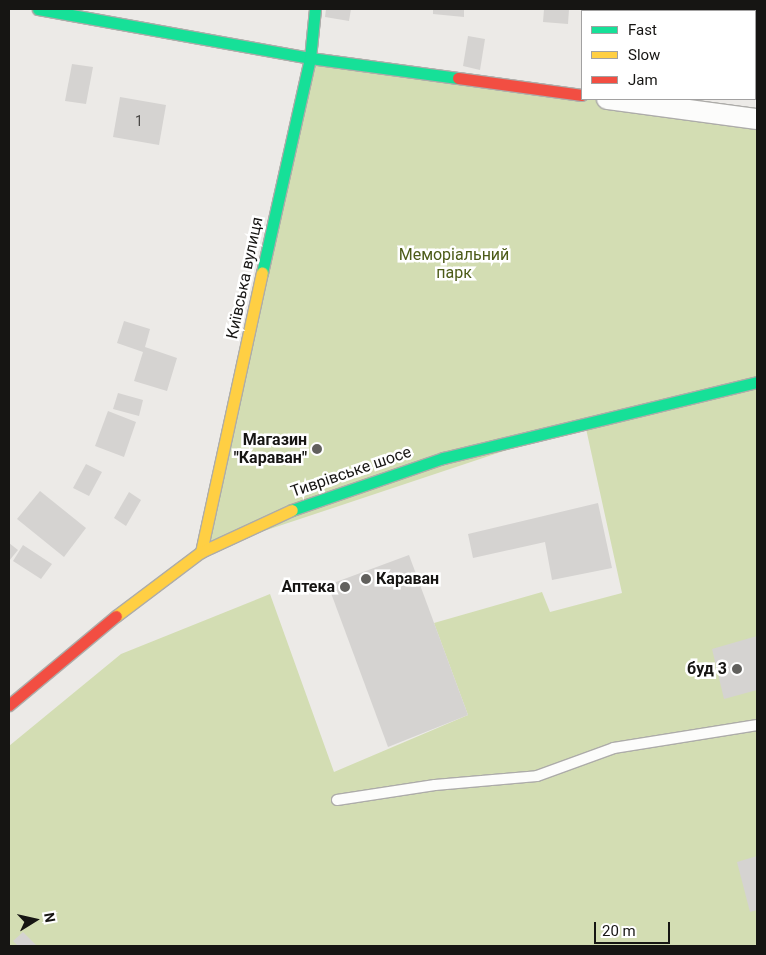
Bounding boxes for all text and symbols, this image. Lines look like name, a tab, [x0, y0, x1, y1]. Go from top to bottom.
legend	[581, 10, 756, 100]
text: Fast	[628, 21, 657, 39]
text: Slow	[628, 46, 660, 64]
text: Jam	[628, 71, 658, 89]
house number: 1	[135, 113, 143, 129]
street label: Київська вулиця	[223, 215, 267, 341]
park label: Меморіальний парк	[399, 245, 509, 283]
place label: Магазин "Караван"	[234, 430, 307, 468]
street label: Тиврівське шосе	[288, 442, 414, 502]
marker: Магазин "Караван"	[311, 443, 323, 455]
place label: Караван	[376, 569, 439, 589]
marker: Караван	[360, 573, 372, 585]
place label: Аптека	[282, 577, 335, 597]
marker: Аптека	[339, 581, 351, 593]
place label: буд 3	[687, 659, 727, 679]
marker: буд 3	[731, 663, 743, 675]
north arrow	[10, 895, 60, 945]
text: N	[41, 911, 59, 924]
scale bar	[596, 912, 672, 944]
text: 20 m	[602, 922, 636, 940]

